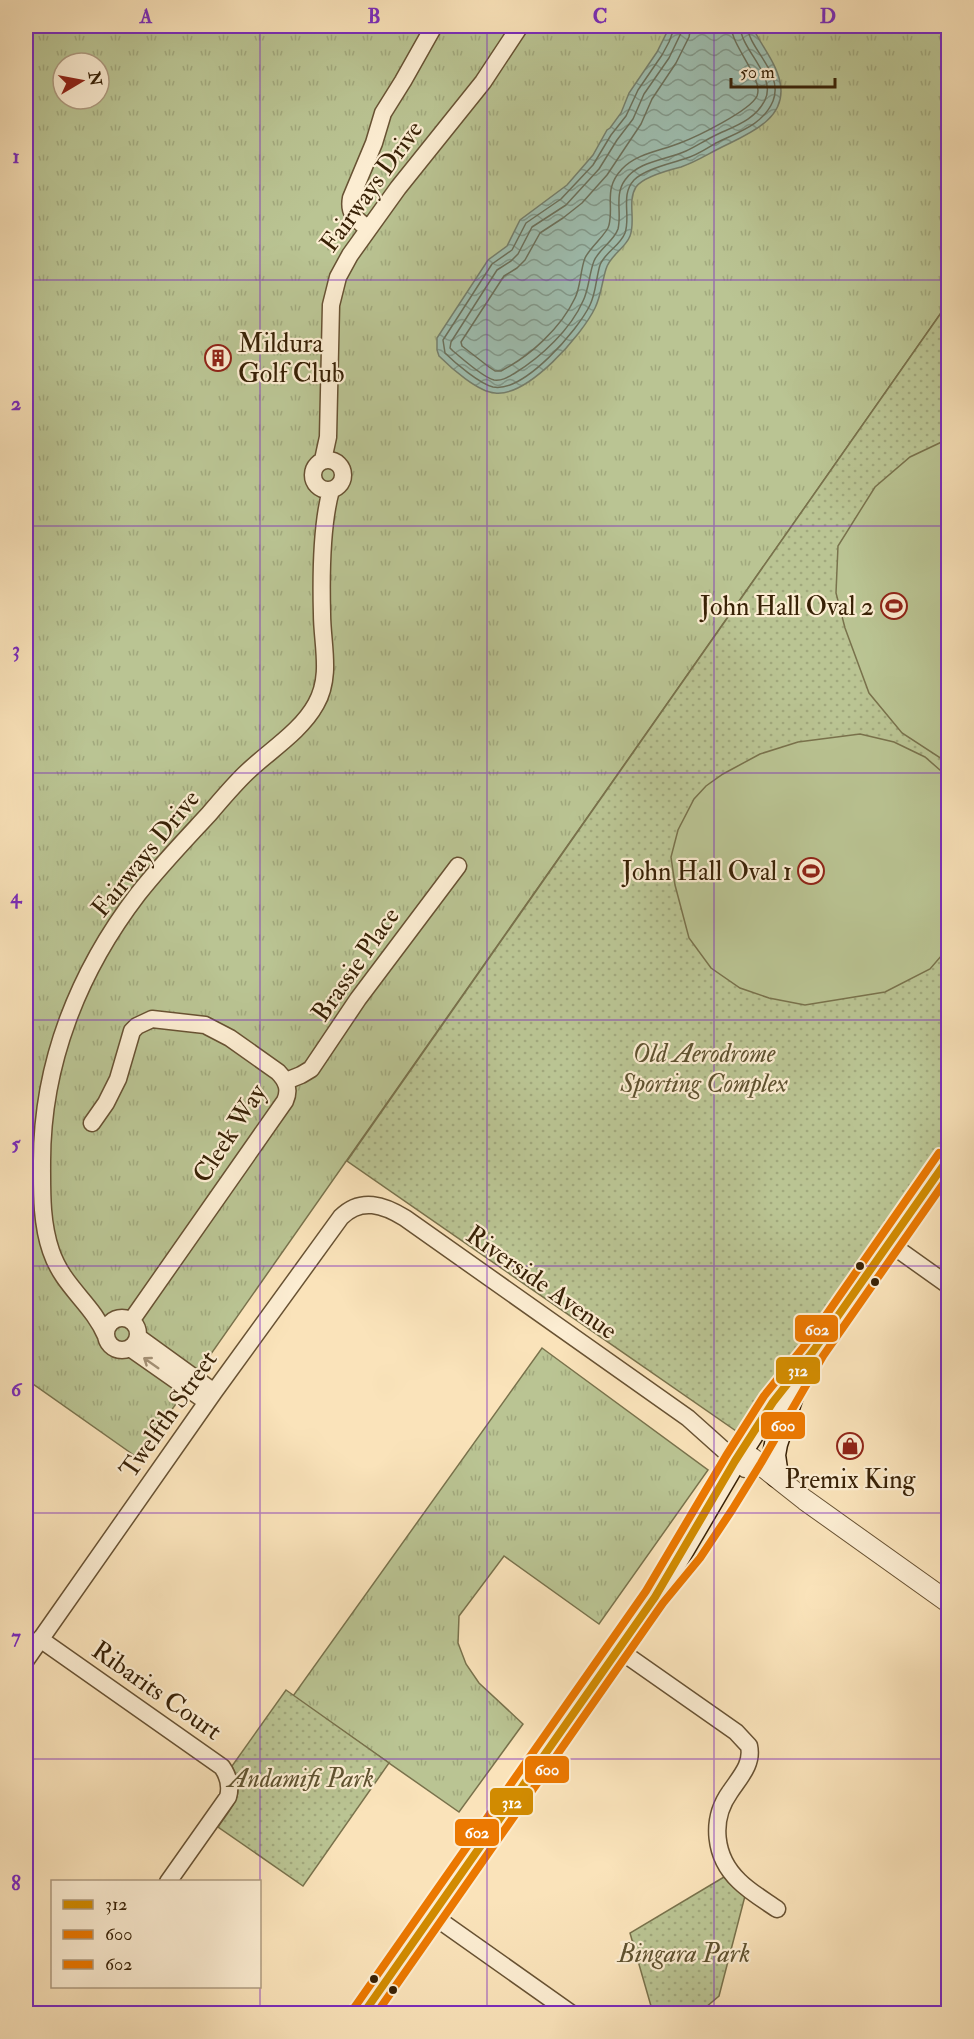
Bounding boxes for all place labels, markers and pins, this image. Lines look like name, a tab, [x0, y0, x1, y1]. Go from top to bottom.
place label: Mildura Golf Club	[238, 328, 345, 390]
building icon: Mildura Golf Club	[203, 343, 233, 373]
place label: John Hall Oval 2	[699, 591, 874, 623]
sports icon: John Hall Oval 2	[879, 591, 909, 621]
place label: John Hall Oval 1	[621, 856, 792, 888]
sports icon: John Hall Oval 1	[796, 856, 826, 886]
unlabelled marker	[854, 1260, 866, 1272]
unlabelled marker	[869, 1276, 881, 1288]
shop icon: Premix King	[835, 1431, 865, 1461]
place label: Premix King	[785, 1464, 917, 1496]
unlabelled marker	[368, 1973, 380, 1985]
unlabelled marker	[387, 1984, 399, 1996]

